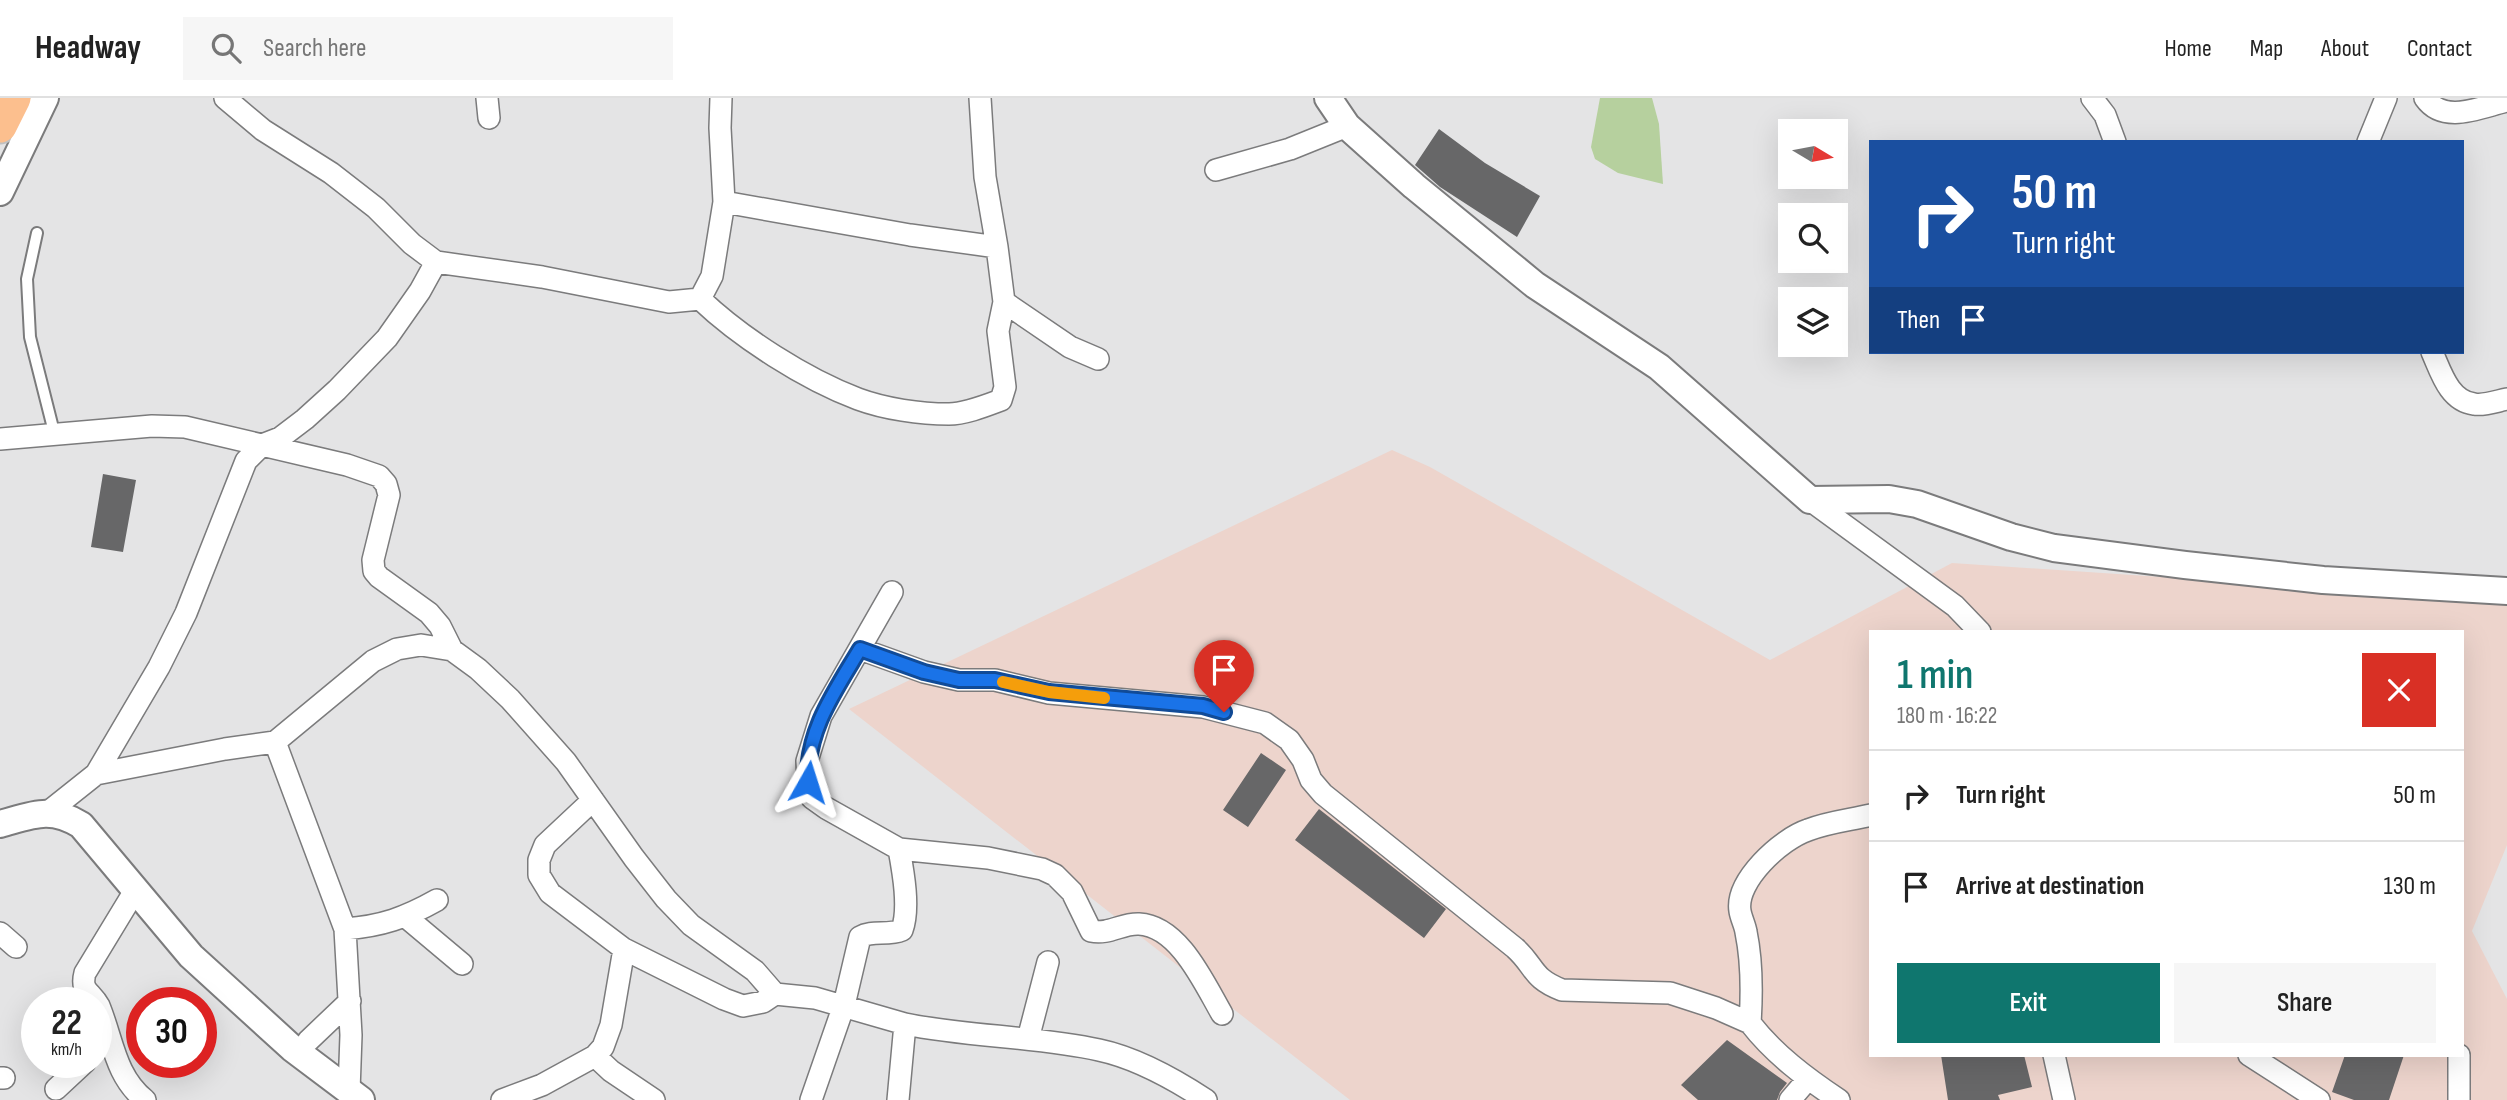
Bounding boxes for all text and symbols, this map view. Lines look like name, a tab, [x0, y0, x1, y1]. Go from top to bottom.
search box	[183, 17, 673, 80]
text: Headway	[35, 28, 141, 68]
icon: search	[207, 29, 245, 67]
text: Search here	[263, 33, 366, 64]
text: Home	[2164, 34, 2212, 63]
text: Map	[2250, 34, 2283, 63]
text: About	[2321, 34, 2369, 63]
text: Contact	[2407, 34, 2472, 63]
north arrow	[1778, 119, 1848, 189]
map controls	[1778, 119, 1848, 357]
text: 50 m	[2012, 164, 2097, 223]
icon: right	[1897, 168, 1988, 259]
button: search	[1778, 203, 1848, 273]
text: Turn right	[2012, 224, 2116, 263]
button: layers	[1778, 287, 1848, 357]
icon: arrive	[1954, 301, 1992, 339]
text: Then	[1897, 305, 1940, 336]
pin	[1194, 640, 1254, 712]
text: 1 min	[1897, 650, 1973, 701]
icon: arrive	[1205, 651, 1243, 689]
button: close	[2362, 653, 2436, 727]
text: 180 m · 16:22	[1897, 702, 1997, 730]
position arrow	[771, 745, 845, 819]
icon: right	[1897, 777, 1935, 815]
text: Turn right	[1956, 780, 2045, 811]
text: 50 m	[2393, 780, 2436, 811]
icon: arrive	[1897, 868, 1935, 906]
text: Arrive at destination	[1956, 871, 2144, 902]
text: 130 m	[2384, 871, 2436, 902]
button: Exit	[1897, 963, 2160, 1043]
button: Share	[2174, 963, 2436, 1043]
speed limit sign: 30	[126, 987, 217, 1078]
text: 22	[51, 1002, 82, 1045]
text: km/h	[51, 1039, 82, 1060]

